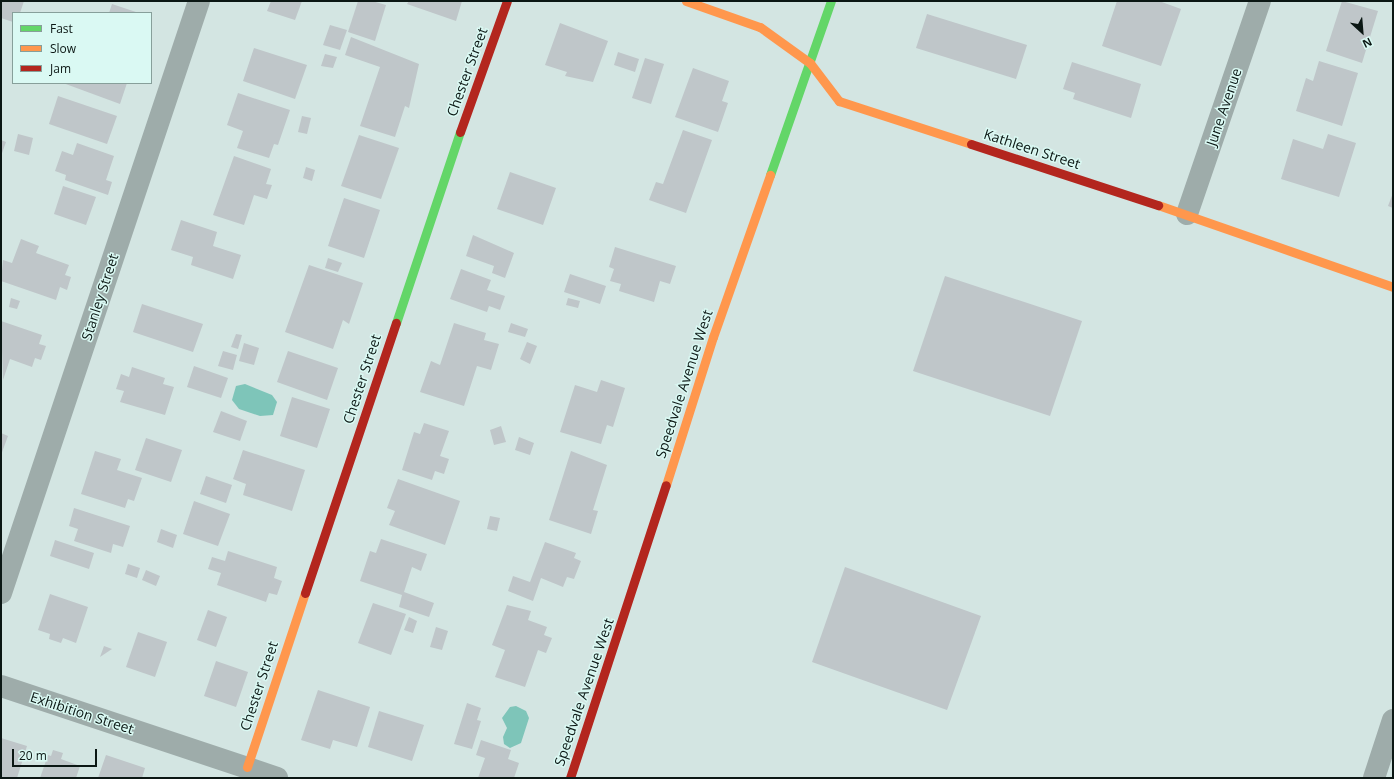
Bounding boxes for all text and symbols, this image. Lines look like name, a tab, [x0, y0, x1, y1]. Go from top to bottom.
legend	[12, 12, 152, 84]
north arrow	[1342, 12, 1382, 52]
text: Fast	[50, 20, 73, 37]
street label: Chester Street	[443, 25, 491, 119]
text: N	[1360, 35, 1375, 52]
text: Slow	[50, 40, 76, 57]
text: Jam	[50, 60, 71, 77]
street label: June Avenue	[1203, 66, 1245, 148]
street label: Kathleen Street	[982, 125, 1082, 173]
street label: Stanley Street	[78, 252, 122, 342]
street label: Speedvale Avenue West	[652, 308, 716, 460]
street label: Chester Street	[340, 332, 384, 426]
street label: Speedvale Avenue West	[551, 616, 617, 768]
street label: Chester Street	[237, 639, 281, 733]
street label: Exhibition Street	[28, 688, 136, 738]
scale bar	[14, 741, 99, 767]
text: 20 m	[19, 747, 47, 764]

